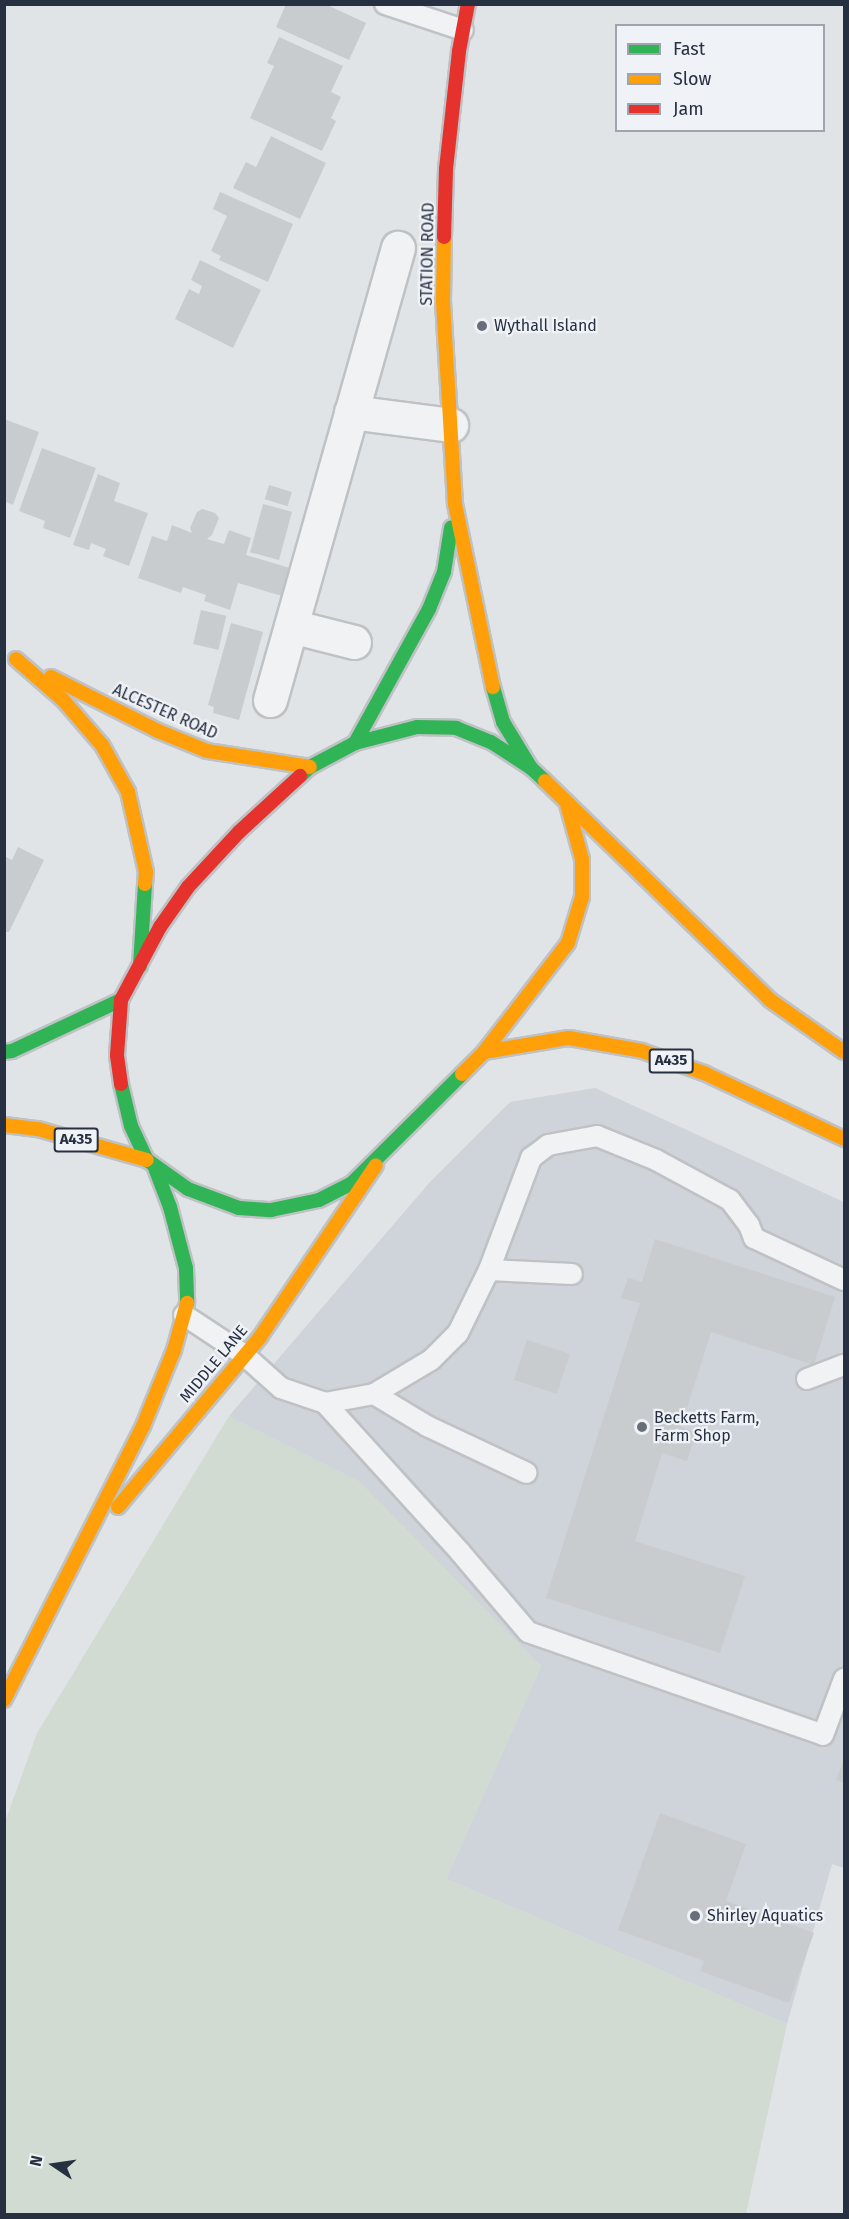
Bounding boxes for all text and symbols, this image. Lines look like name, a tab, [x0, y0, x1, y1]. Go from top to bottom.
legend	[615, 24, 825, 132]
text: Fast	[673, 38, 705, 60]
text: Slow	[673, 68, 711, 90]
text: Jam	[673, 98, 704, 120]
street label: STATION ROAD	[417, 202, 439, 306]
place label: Wythall Island	[494, 316, 597, 336]
marker: Wythall Island	[475, 319, 489, 333]
street label: ALCESTER ROAD	[110, 680, 220, 744]
road number: A435	[648, 1049, 694, 1073]
road number: A435	[54, 1128, 98, 1152]
street label: MIDDLE LANE	[176, 1321, 252, 1407]
place label: Becketts Farm, Farm Shop	[654, 1408, 759, 1446]
marker: Becketts Farm, Farm Shop	[635, 1420, 649, 1434]
place label: Shirley Aquatics	[707, 1906, 823, 1926]
marker: Shirley Aquatics	[688, 1909, 702, 1923]
north arrow	[24, 2135, 84, 2195]
text: N	[26, 2154, 46, 2168]

